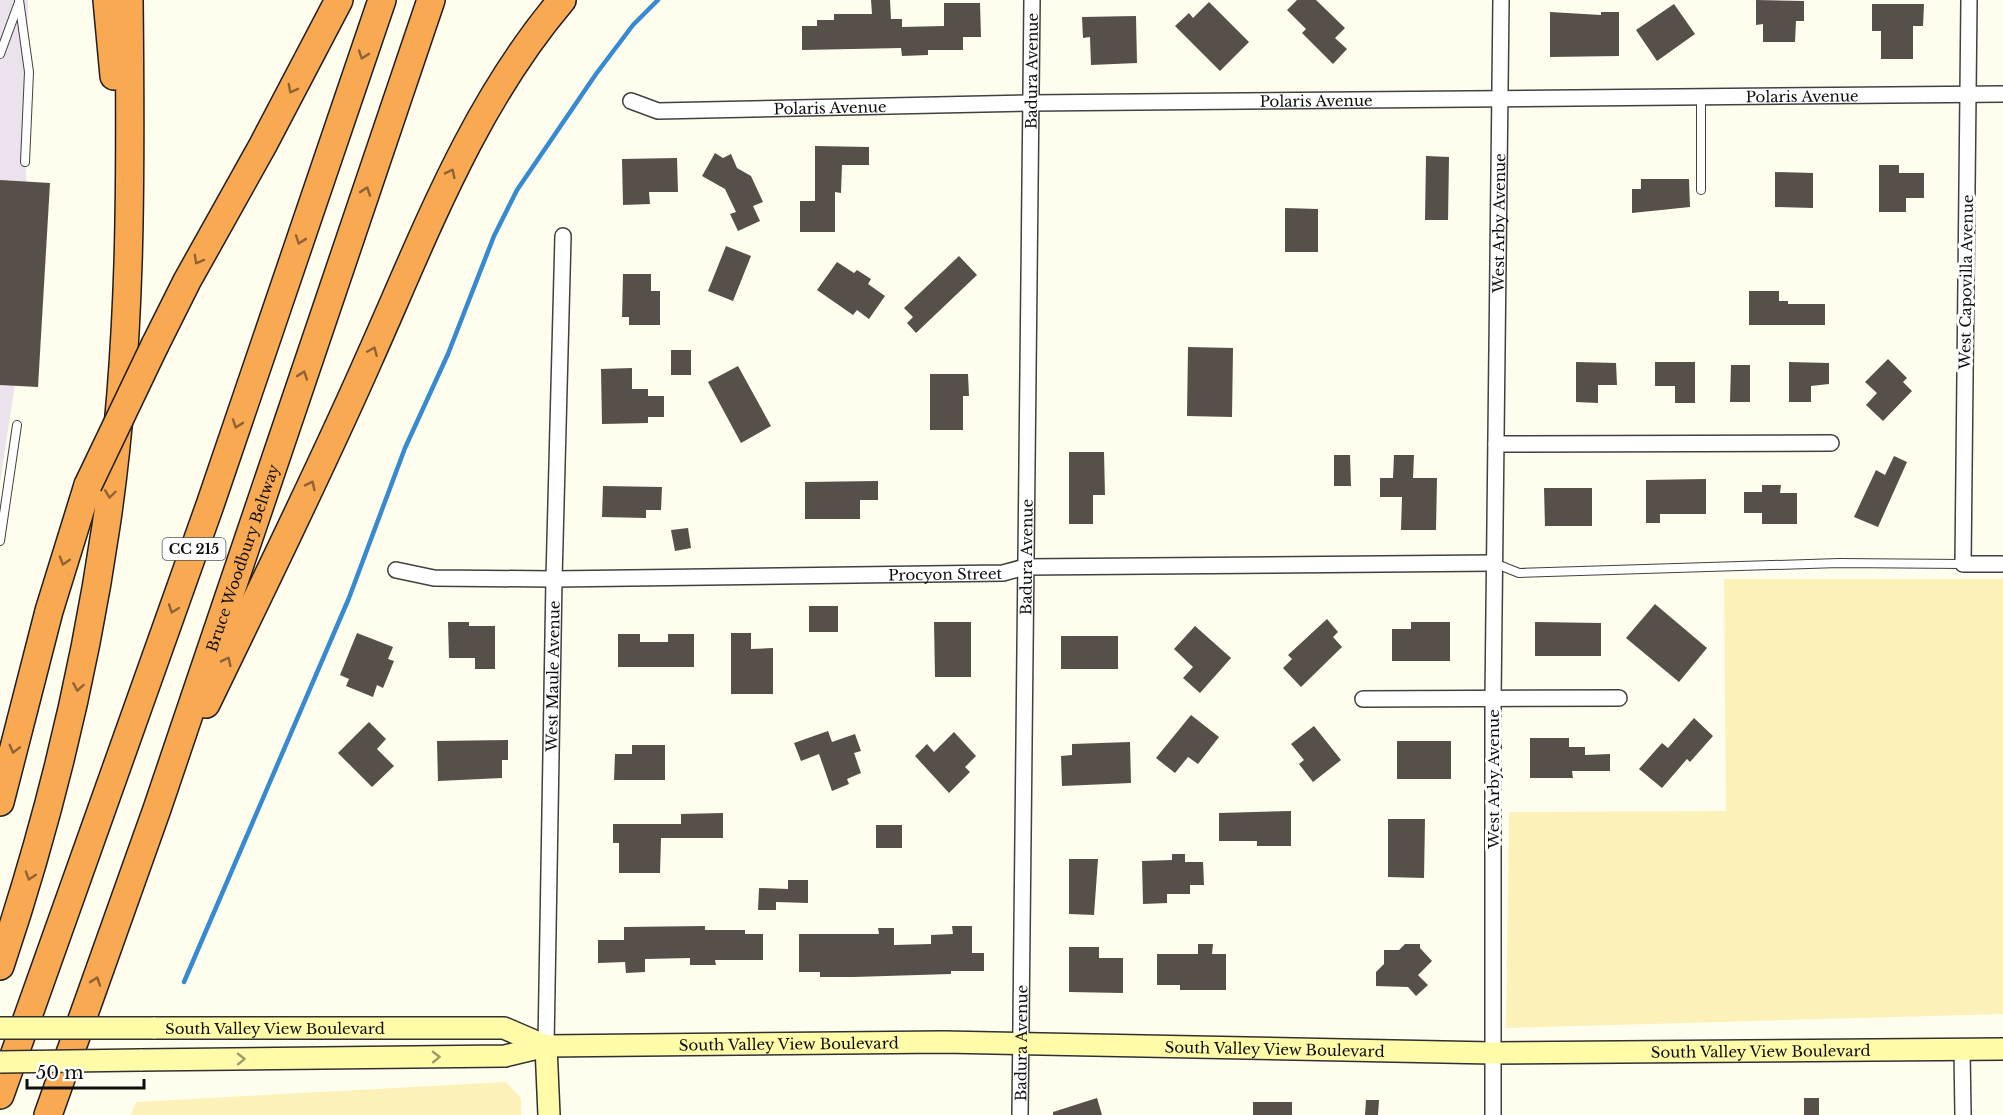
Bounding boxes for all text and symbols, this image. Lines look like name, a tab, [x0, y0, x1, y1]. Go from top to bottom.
street label: Badura Avenue	[1021, 13, 1041, 129]
one-way arrow	[358, 49, 371, 60]
one-way arrow	[288, 83, 300, 94]
street label: Polaris Avenue	[1746, 86, 1859, 106]
street label: Polaris Avenue	[1260, 90, 1373, 110]
street label: Polaris Avenue	[774, 97, 887, 118]
street label: West Arby Avenue	[1488, 153, 1509, 294]
one-way arrow	[444, 168, 456, 179]
one-way arrow	[359, 186, 371, 197]
street label: West Capovilla Avenue	[1955, 194, 1977, 371]
one-way arrow	[295, 234, 308, 245]
one-way arrow	[194, 254, 206, 264]
one-way arrow	[366, 347, 378, 358]
one-way arrow	[295, 371, 308, 381]
one-way arrow	[232, 419, 245, 429]
street label: Bruce Woodbury Beltway	[202, 461, 283, 654]
one-way arrow	[304, 481, 315, 492]
one-way arrow	[105, 490, 117, 499]
street label: Badura Avenue	[1016, 499, 1036, 615]
road number: CC 215	[162, 538, 226, 560]
one-way arrow	[59, 555, 71, 566]
street label: Procyon Street	[888, 564, 1003, 584]
street label: West Maule Avenue	[542, 600, 563, 753]
one-way arrow	[168, 603, 181, 613]
one-way arrow	[219, 657, 231, 668]
one-way arrow	[72, 681, 85, 691]
street label: West Arby Avenue	[1484, 709, 1503, 850]
one-way arrow	[8, 744, 21, 754]
one-way arrow	[25, 870, 37, 881]
one-way arrow	[88, 976, 101, 987]
street label: Badura Avenue	[1011, 985, 1031, 1101]
street label: South Valley View Boulevard	[165, 1019, 385, 1038]
street label: South Valley View Boulevard	[679, 1033, 899, 1054]
street label: South Valley View Boulevard	[1165, 1037, 1385, 1060]
street label: South Valley View Boulevard	[1651, 1041, 1871, 1061]
one-way arrow	[431, 1051, 440, 1063]
scale bar	[27, 1052, 144, 1090]
one-way arrow	[236, 1053, 245, 1065]
text: 50 m	[36, 1062, 84, 1084]

